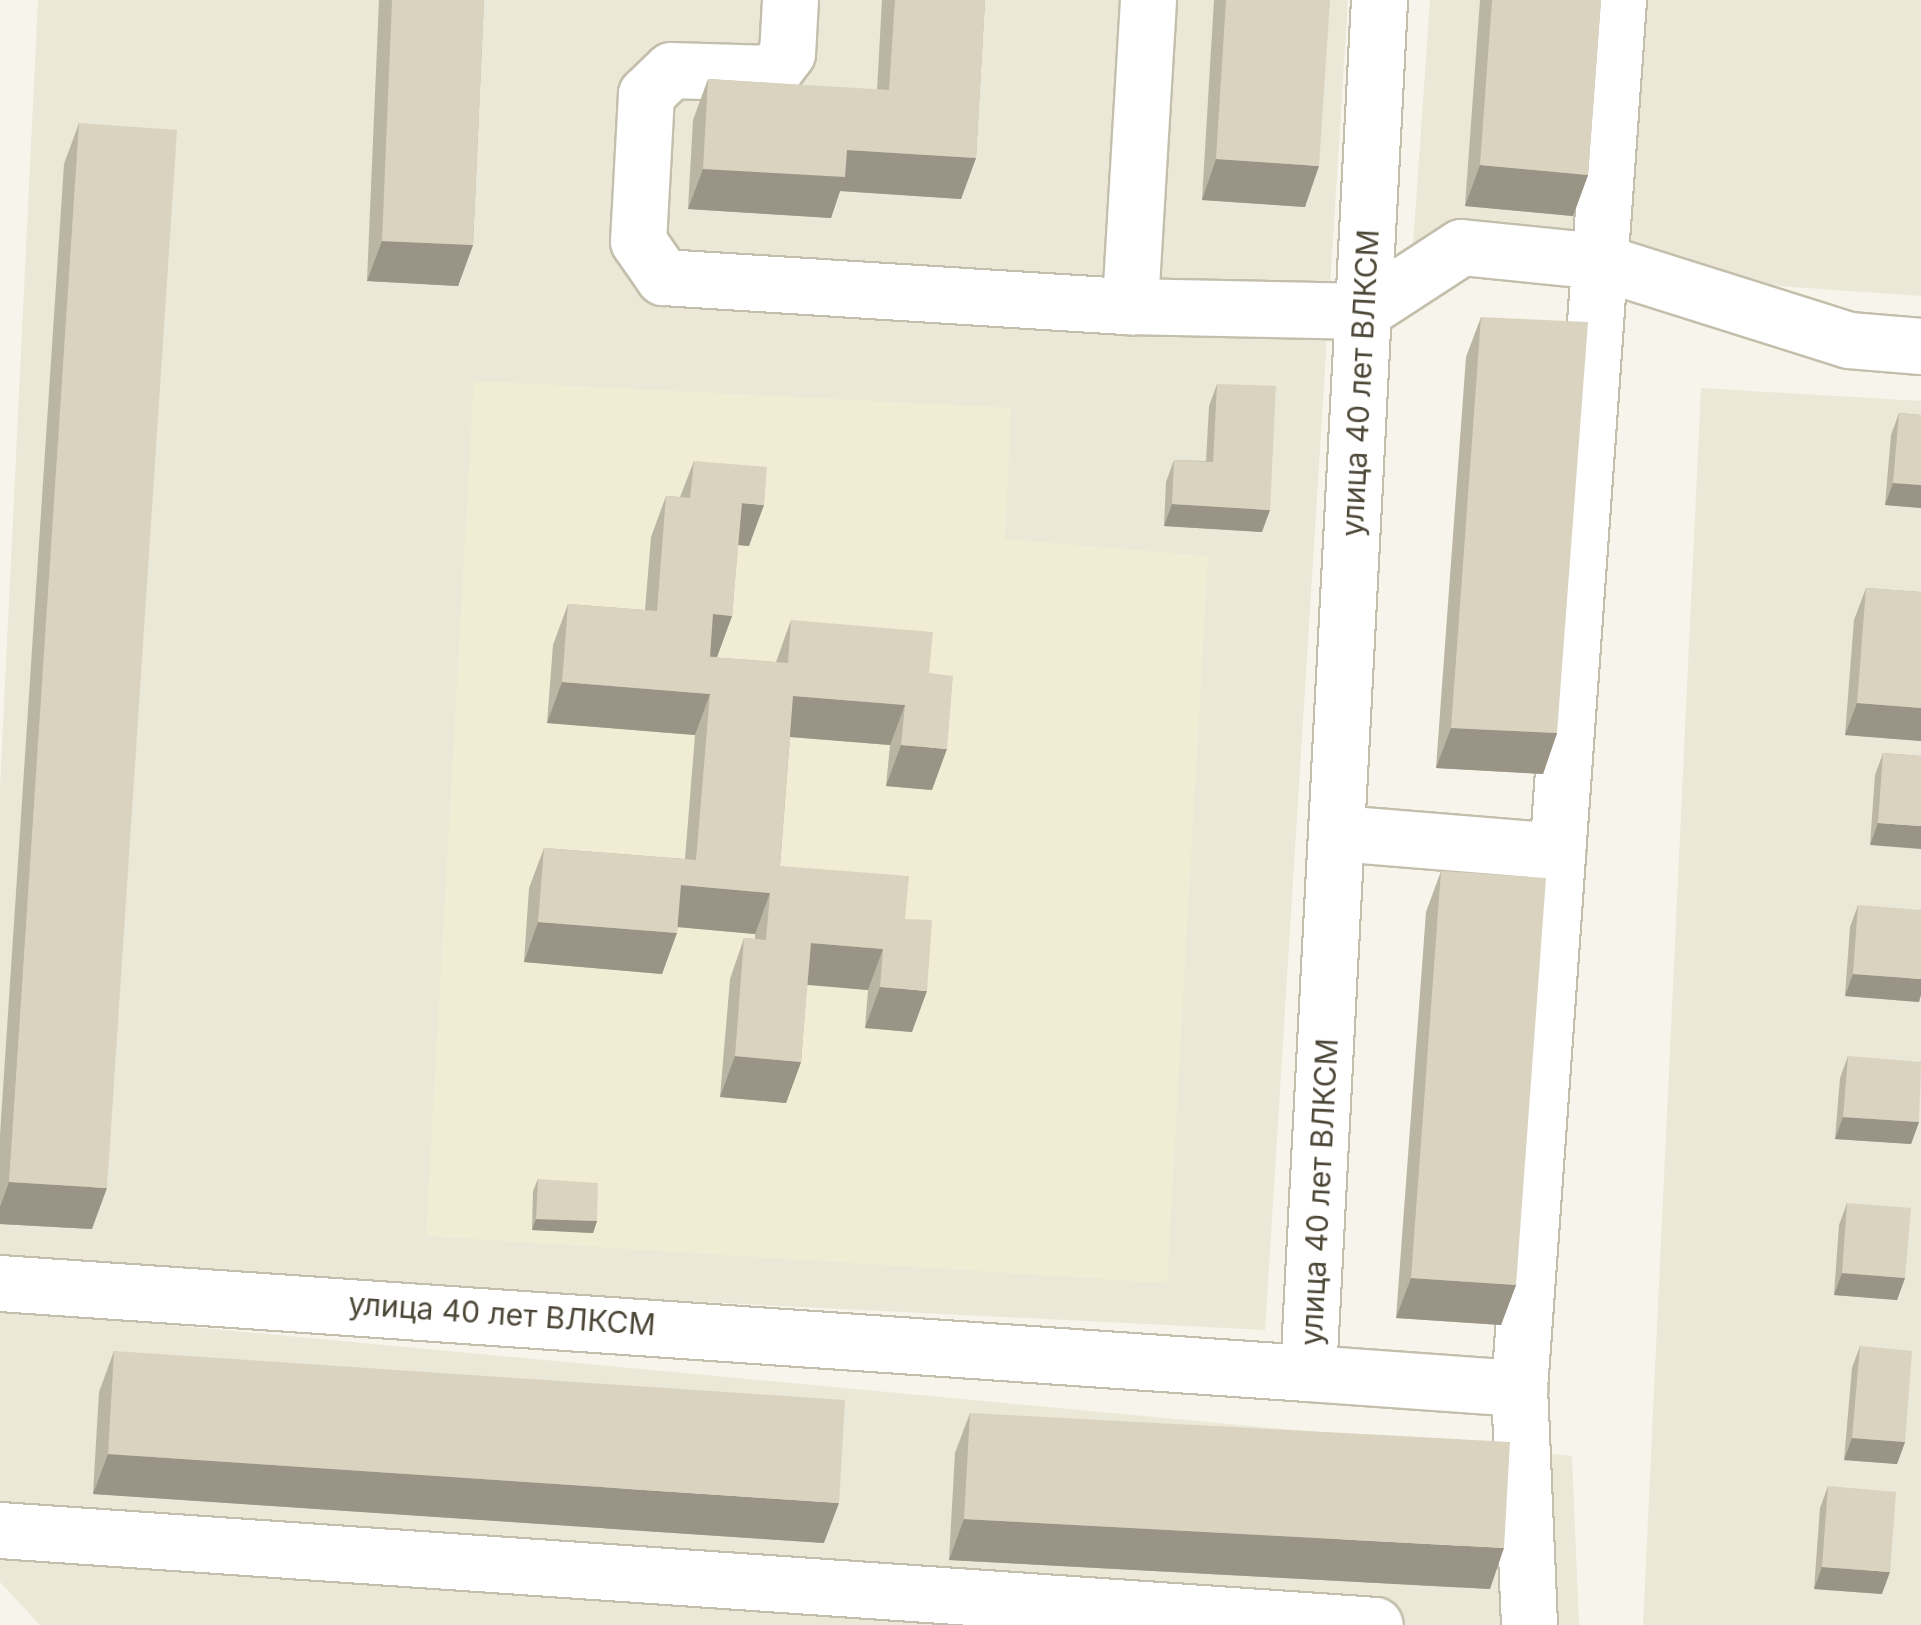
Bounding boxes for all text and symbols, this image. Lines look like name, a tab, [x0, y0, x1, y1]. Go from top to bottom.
street label: улица 40 лет ВЛКСМ	[1334, 228, 1386, 538]
street label: улица 40 лет ВЛКСМ	[1293, 1037, 1345, 1347]
street label: улица 40 лет ВЛКСМ	[347, 1285, 657, 1343]

